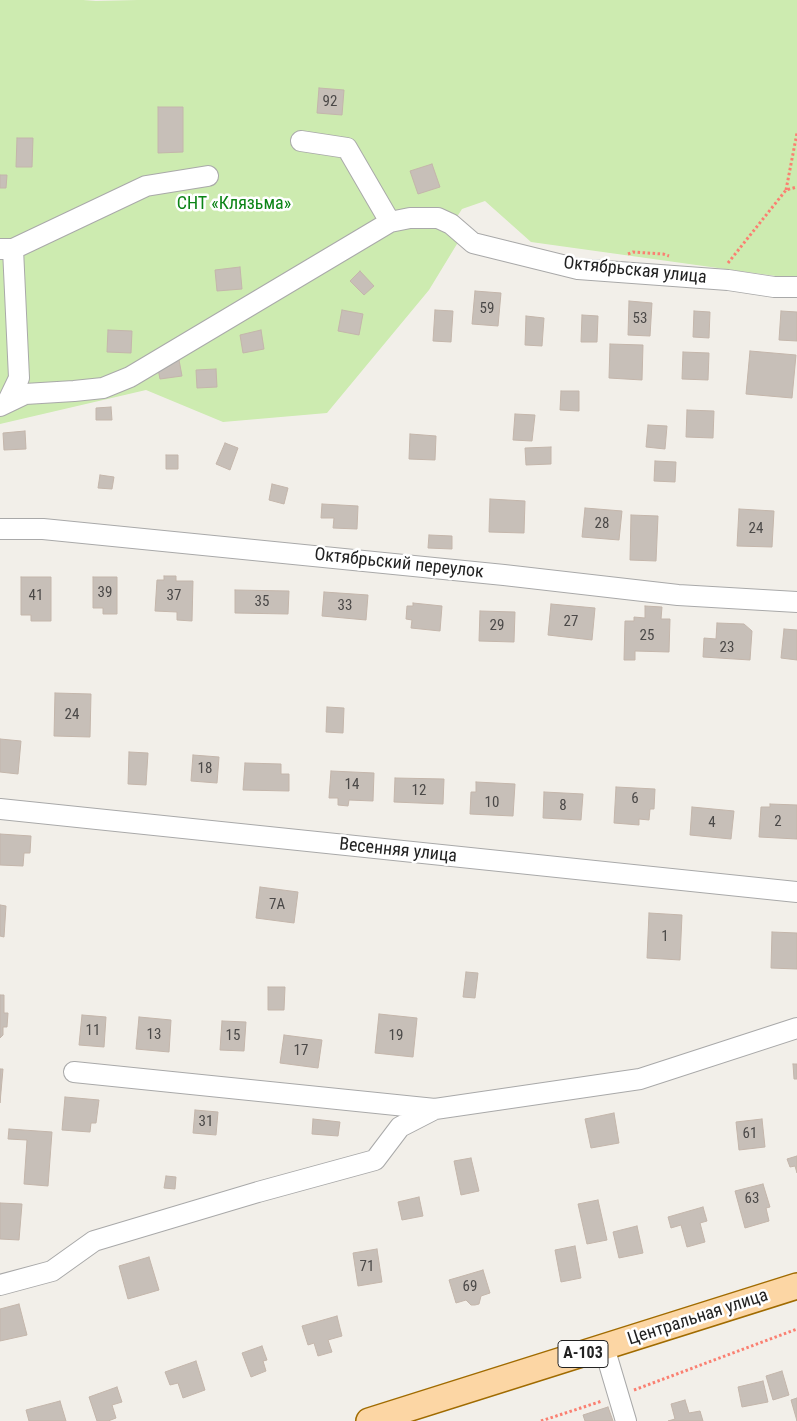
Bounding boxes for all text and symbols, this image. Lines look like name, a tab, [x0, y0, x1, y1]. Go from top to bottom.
house number: 92	[323, 93, 337, 111]
park label: СНТ «Клязьма»	[177, 193, 291, 215]
street label: Октябрьская улица	[562, 253, 708, 289]
house number: 59	[480, 300, 494, 318]
house number: 53	[633, 310, 647, 328]
house number: 28	[595, 515, 609, 533]
house number: 24	[749, 520, 763, 538]
street label: Октябрьский переулок	[313, 544, 485, 584]
house number: 39	[98, 584, 112, 602]
house number: 41	[29, 587, 43, 605]
house number: 37	[167, 587, 181, 605]
house number: 35	[255, 593, 269, 611]
house number: 33	[338, 597, 352, 615]
house number: 27	[564, 613, 578, 631]
house number: 29	[490, 617, 504, 635]
house number: 25	[640, 627, 654, 645]
house number: 23	[720, 639, 734, 657]
house number: 24	[65, 706, 79, 724]
house number: 18	[198, 760, 212, 778]
house number: 14	[345, 776, 359, 794]
house number: 12	[412, 782, 426, 800]
house number: 6	[631, 790, 639, 808]
house number: 10	[485, 794, 499, 812]
house number: 8	[559, 797, 567, 815]
house number: 2	[774, 813, 782, 831]
house number: 4	[708, 814, 716, 832]
street label: Весенняя улица	[338, 834, 458, 868]
house number: 7А	[269, 896, 285, 914]
house number: 1	[661, 928, 669, 946]
house number: 11	[86, 1022, 100, 1040]
house number: 13	[147, 1026, 161, 1044]
house number: 15	[226, 1027, 240, 1045]
house number: 19	[389, 1027, 403, 1045]
house number: 17	[294, 1042, 308, 1060]
house number: 31	[199, 1113, 213, 1131]
house number: 61	[743, 1125, 757, 1143]
house number: 63	[745, 1190, 759, 1208]
house number: 71	[360, 1258, 374, 1276]
house number: 69	[463, 1278, 477, 1296]
street label: Центральная улица	[625, 1285, 771, 1351]
road number: А-103	[558, 1340, 608, 1368]

